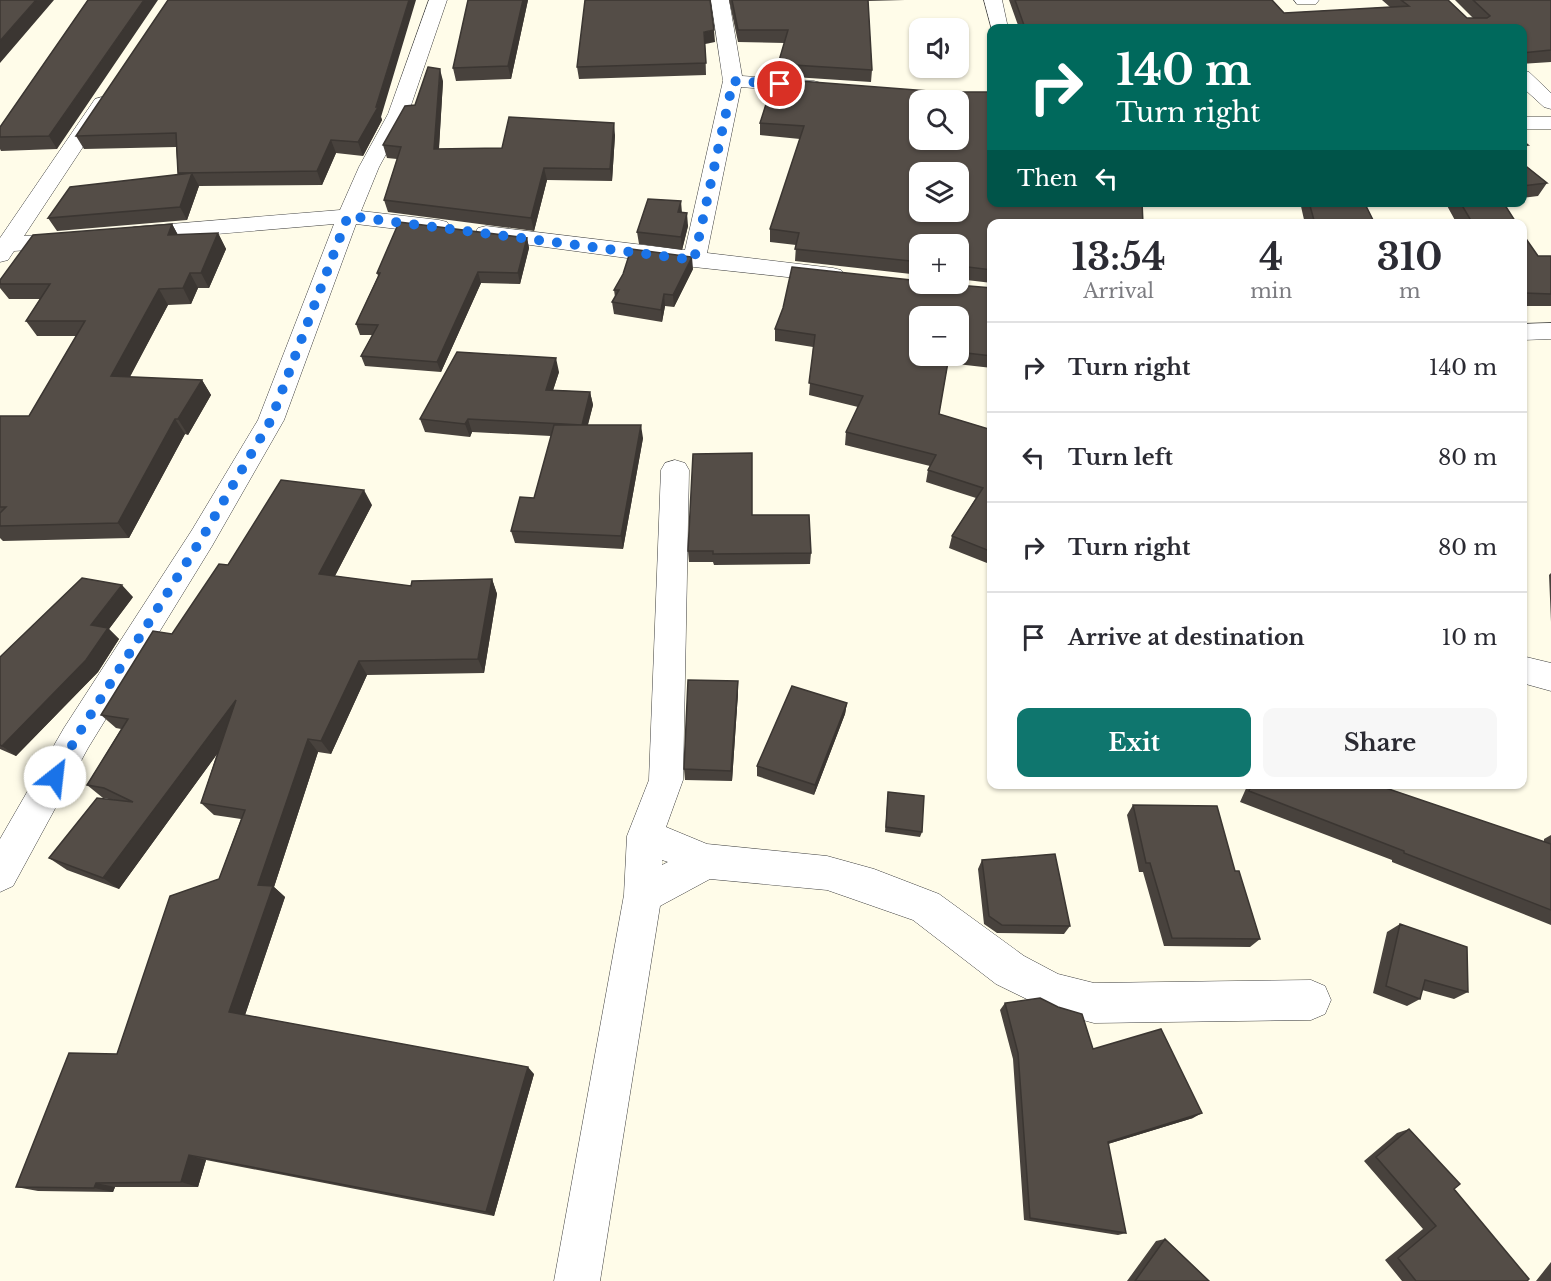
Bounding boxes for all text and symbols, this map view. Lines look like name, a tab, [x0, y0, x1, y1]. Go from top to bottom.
map controls	[909, 18, 969, 366]
button: sound	[909, 18, 969, 78]
text: 140 m	[1116, 44, 1252, 96]
icon: right	[1017, 48, 1095, 126]
pin	[754, 58, 805, 109]
icon: arrive	[763, 67, 796, 100]
button: search	[909, 90, 969, 150]
text: Turn right	[1116, 96, 1260, 129]
button: layers	[909, 162, 969, 222]
icon: left	[1090, 162, 1123, 195]
text: Then	[1017, 165, 1078, 192]
button: +	[909, 234, 969, 294]
text: 13:54	[1071, 235, 1166, 280]
text: 4	[1259, 235, 1283, 280]
text: 310	[1377, 235, 1443, 280]
text: Arrival	[1083, 279, 1154, 303]
text: min	[1250, 279, 1292, 303]
text: m	[1399, 279, 1420, 303]
button: −	[909, 306, 969, 366]
icon: right	[1017, 351, 1050, 384]
text: Turn right	[1068, 354, 1190, 381]
text: 140 m	[1429, 354, 1497, 381]
icon: left	[1017, 441, 1050, 474]
text: Turn left	[1068, 444, 1173, 471]
text: 80 m	[1438, 444, 1497, 471]
icon: right	[1017, 531, 1050, 564]
text: Turn right	[1068, 534, 1190, 561]
text: 80 m	[1438, 534, 1497, 561]
icon: arrive	[1017, 621, 1050, 654]
text: Arrive at destination	[1068, 624, 1305, 651]
text: 10 m	[1442, 624, 1497, 651]
button: Exit	[1017, 708, 1251, 777]
button: Share	[1263, 708, 1497, 777]
position arrow	[23, 745, 87, 809]

